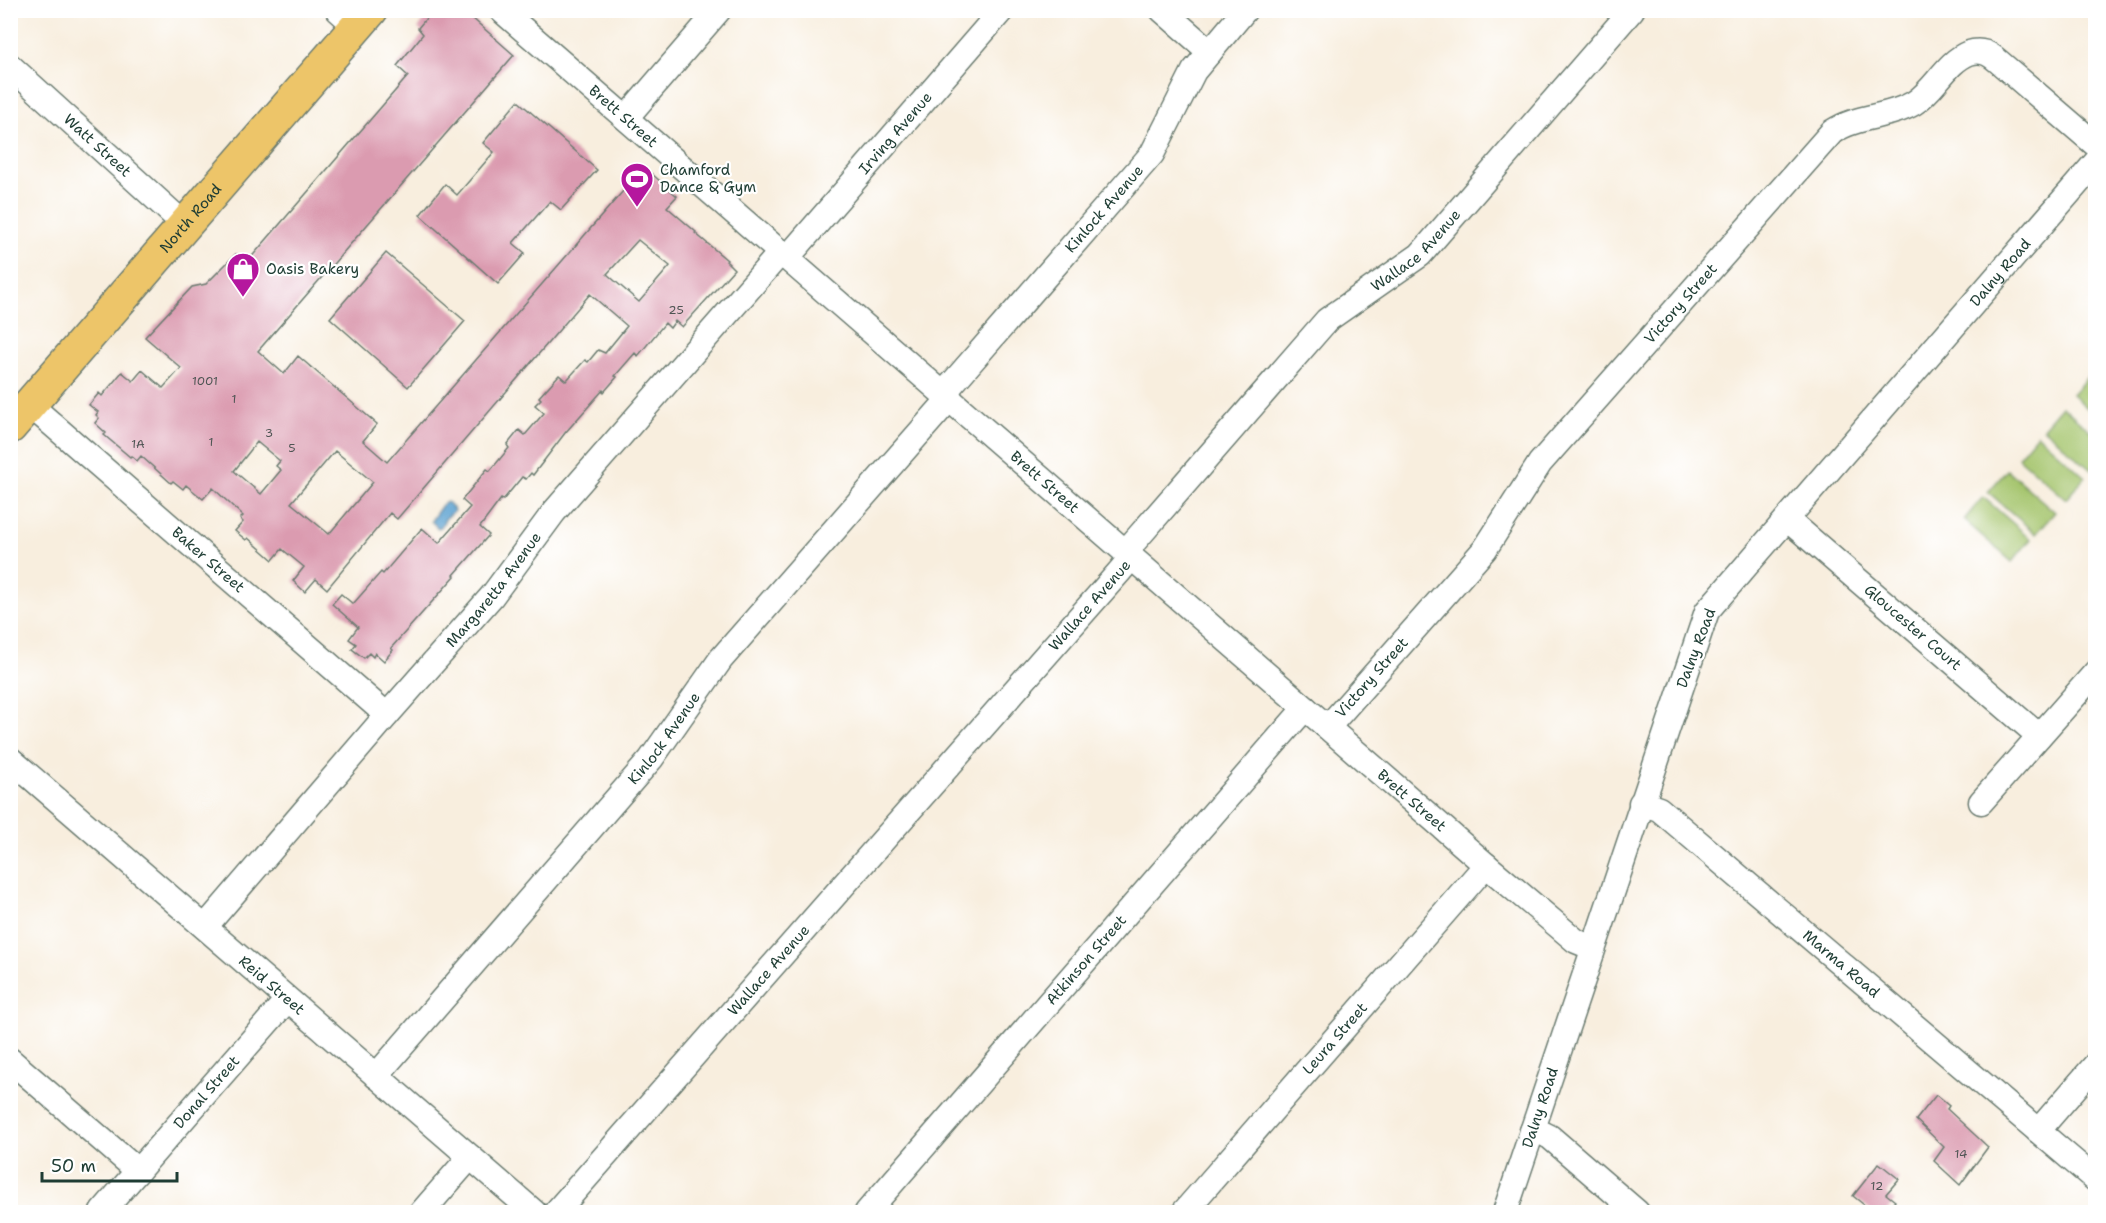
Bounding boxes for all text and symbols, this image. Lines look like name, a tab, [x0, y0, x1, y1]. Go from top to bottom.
street label: Brett Street	[585, 81, 662, 152]
street label: Irving Avenue	[854, 88, 937, 179]
street label: Watt Street	[59, 109, 136, 181]
place label: Chamford Dance & Gym	[660, 160, 756, 197]
sports icon: Chamford Dance & Gym	[619, 161, 655, 208]
street label: Kinlock Avenue	[1061, 161, 1148, 257]
street label: North Road	[155, 179, 226, 257]
street label: Wallace Avenue	[1367, 205, 1465, 296]
street label: Dalny Road	[1965, 234, 2036, 311]
shop icon: Oasis Bakery	[225, 251, 261, 298]
place label: Oasis Bakery	[266, 259, 359, 279]
street label: Victory Street	[1640, 259, 1722, 348]
house number: 25	[668, 302, 684, 318]
house number: 1001	[192, 373, 218, 389]
house number: 1	[231, 391, 237, 407]
house number: 3	[265, 425, 273, 441]
house number: 1	[208, 434, 214, 450]
house number: 1A	[131, 436, 145, 452]
house number: 5	[288, 440, 296, 456]
street label: Brett Street	[1006, 446, 1084, 518]
street label: Baker Street	[167, 522, 249, 597]
street label: Margaretta Avenue	[441, 528, 546, 652]
street label: Wallace Avenue	[1044, 556, 1135, 655]
street label: Gloucester Court	[1860, 580, 1966, 675]
street label: Dalny Road	[1672, 605, 1721, 691]
street label: Victory Street	[1331, 633, 1413, 722]
street label: Kinlock Avenue	[623, 688, 705, 789]
street label: Brett Street	[1373, 765, 1451, 836]
street label: Atkinson Street	[1041, 911, 1131, 1009]
street label: Wallace Avenue	[723, 920, 814, 1020]
street label: Marma Road	[1798, 925, 1884, 1002]
street label: Reid Street	[235, 951, 309, 1019]
street label: Leura Street	[1298, 998, 1372, 1079]
street label: Donal Street	[169, 1051, 244, 1133]
street label: Dalny Road	[1517, 1064, 1563, 1151]
scale bar	[42, 1145, 177, 1183]
house number: 14	[1955, 1146, 1967, 1162]
text: 50 m	[51, 1154, 96, 1178]
house number: 12	[1871, 1178, 1883, 1194]

